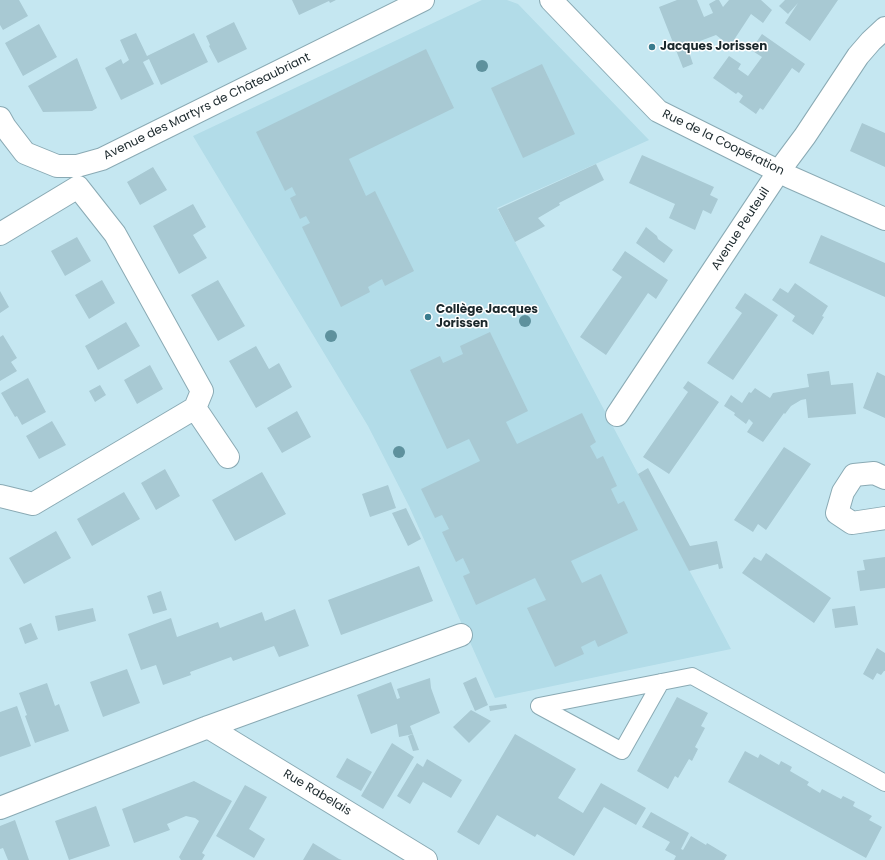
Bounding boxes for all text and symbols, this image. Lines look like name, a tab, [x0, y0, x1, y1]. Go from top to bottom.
place label: Jacques Jorissen	[660, 40, 767, 54]
marker: Jacques Jorissen	[647, 42, 657, 52]
street label: Avenue des Martyrs de Châteaubriant	[101, 50, 313, 164]
street label: Rue de la Coopération	[660, 107, 786, 179]
street label: Avenue Peuteuil	[709, 185, 773, 273]
place label: Collège Jacques Jorissen	[436, 303, 538, 331]
marker: Collège Jacques Jorissen	[423, 312, 433, 322]
street label: Rue Rabelais	[280, 767, 354, 819]

